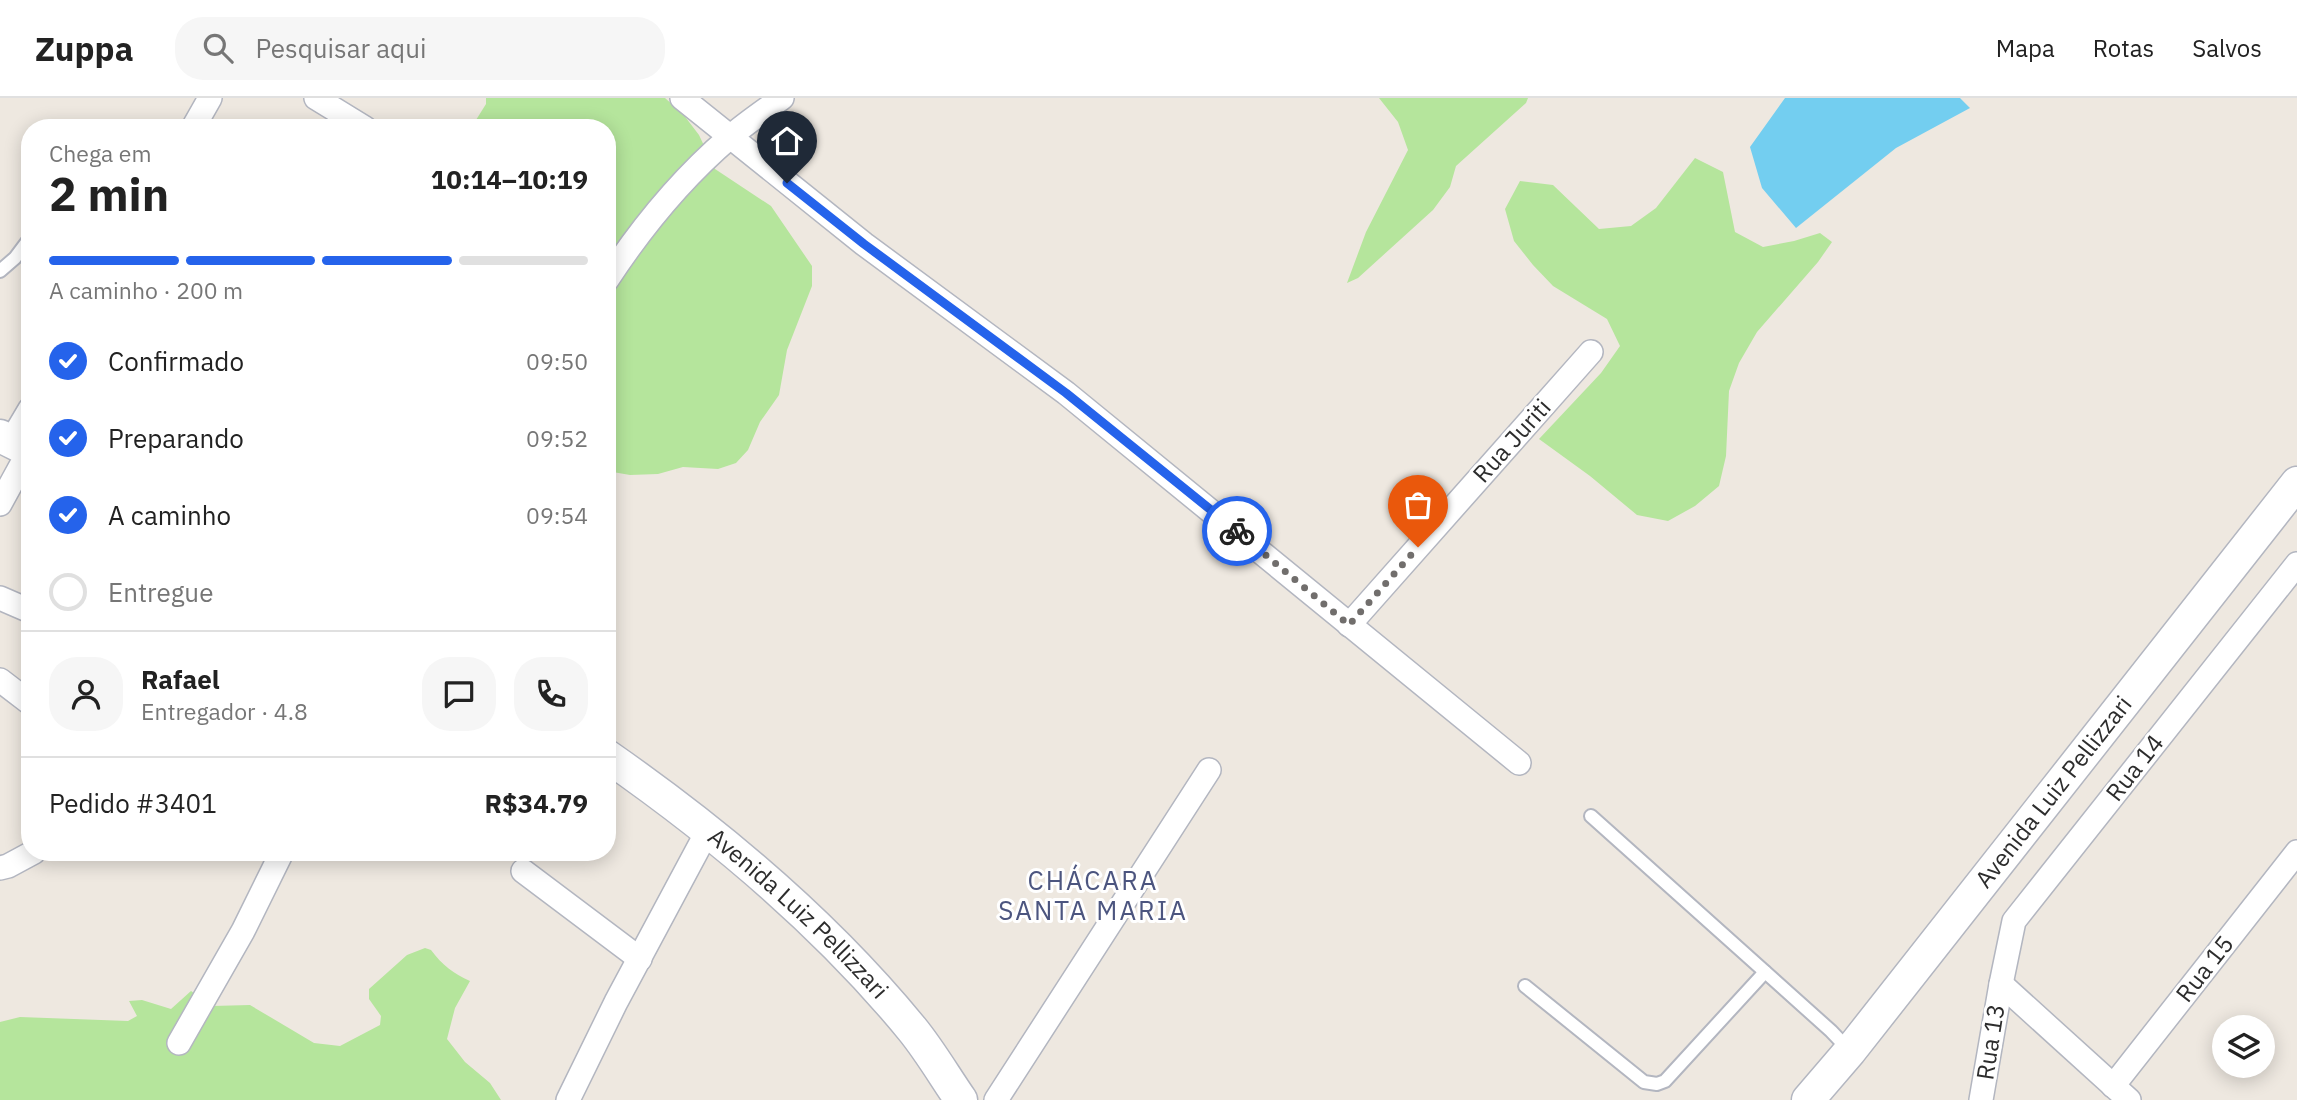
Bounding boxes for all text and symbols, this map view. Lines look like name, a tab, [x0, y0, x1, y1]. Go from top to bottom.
search box	[175, 17, 665, 80]
text: Zuppa	[35, 27, 133, 70]
icon: search	[199, 29, 237, 67]
text: Pesquisar aqui	[255, 31, 426, 65]
text: Mapa	[1996, 32, 2055, 64]
text: Rotas	[2093, 32, 2154, 64]
text: Salvos	[2192, 32, 2262, 64]
pin	[757, 111, 817, 183]
icon: home	[768, 122, 806, 160]
text: Chega em	[49, 138, 151, 168]
text: 10:14–10:19	[431, 162, 588, 196]
text: 2 min	[49, 164, 169, 224]
text: A caminho · 200 m	[49, 275, 243, 305]
icon: check	[49, 342, 87, 380]
text: Confirmado	[108, 344, 244, 378]
text: 09:50	[526, 346, 588, 376]
street label: Rua Juriti	[1465, 392, 1557, 489]
icon: check	[49, 419, 87, 457]
text: Preparando	[108, 421, 244, 455]
text: 09:52	[526, 423, 588, 453]
pin	[1388, 475, 1448, 547]
icon: bag	[1399, 486, 1437, 524]
icon: check	[49, 496, 87, 534]
courier	[1202, 496, 1272, 566]
text: A caminho	[108, 498, 231, 532]
text: 09:54	[526, 500, 588, 530]
icon: bike	[1218, 512, 1256, 550]
text: Entregue	[108, 575, 213, 609]
button: person	[49, 657, 123, 731]
button: chat	[422, 657, 496, 731]
button: phone	[514, 657, 588, 731]
text: Rafael	[141, 662, 220, 696]
street label: Avenida Luiz Pellizzari	[1967, 689, 2139, 894]
text: Entregador · 4.8	[141, 696, 308, 726]
street label: Rua 14	[2098, 727, 2170, 807]
text: Pedido #3401	[49, 786, 217, 820]
text: R$34.79	[484, 786, 588, 820]
street label: Avenida Luiz Pellizzari	[702, 820, 896, 1005]
district label: CHÁCARA SANTA MARIA	[998, 863, 1188, 927]
street label: Rua 15	[2168, 928, 2240, 1008]
street label: Rua 13	[1968, 1002, 2012, 1082]
map controls	[2212, 1015, 2275, 1078]
button: layers	[2212, 1015, 2275, 1078]

